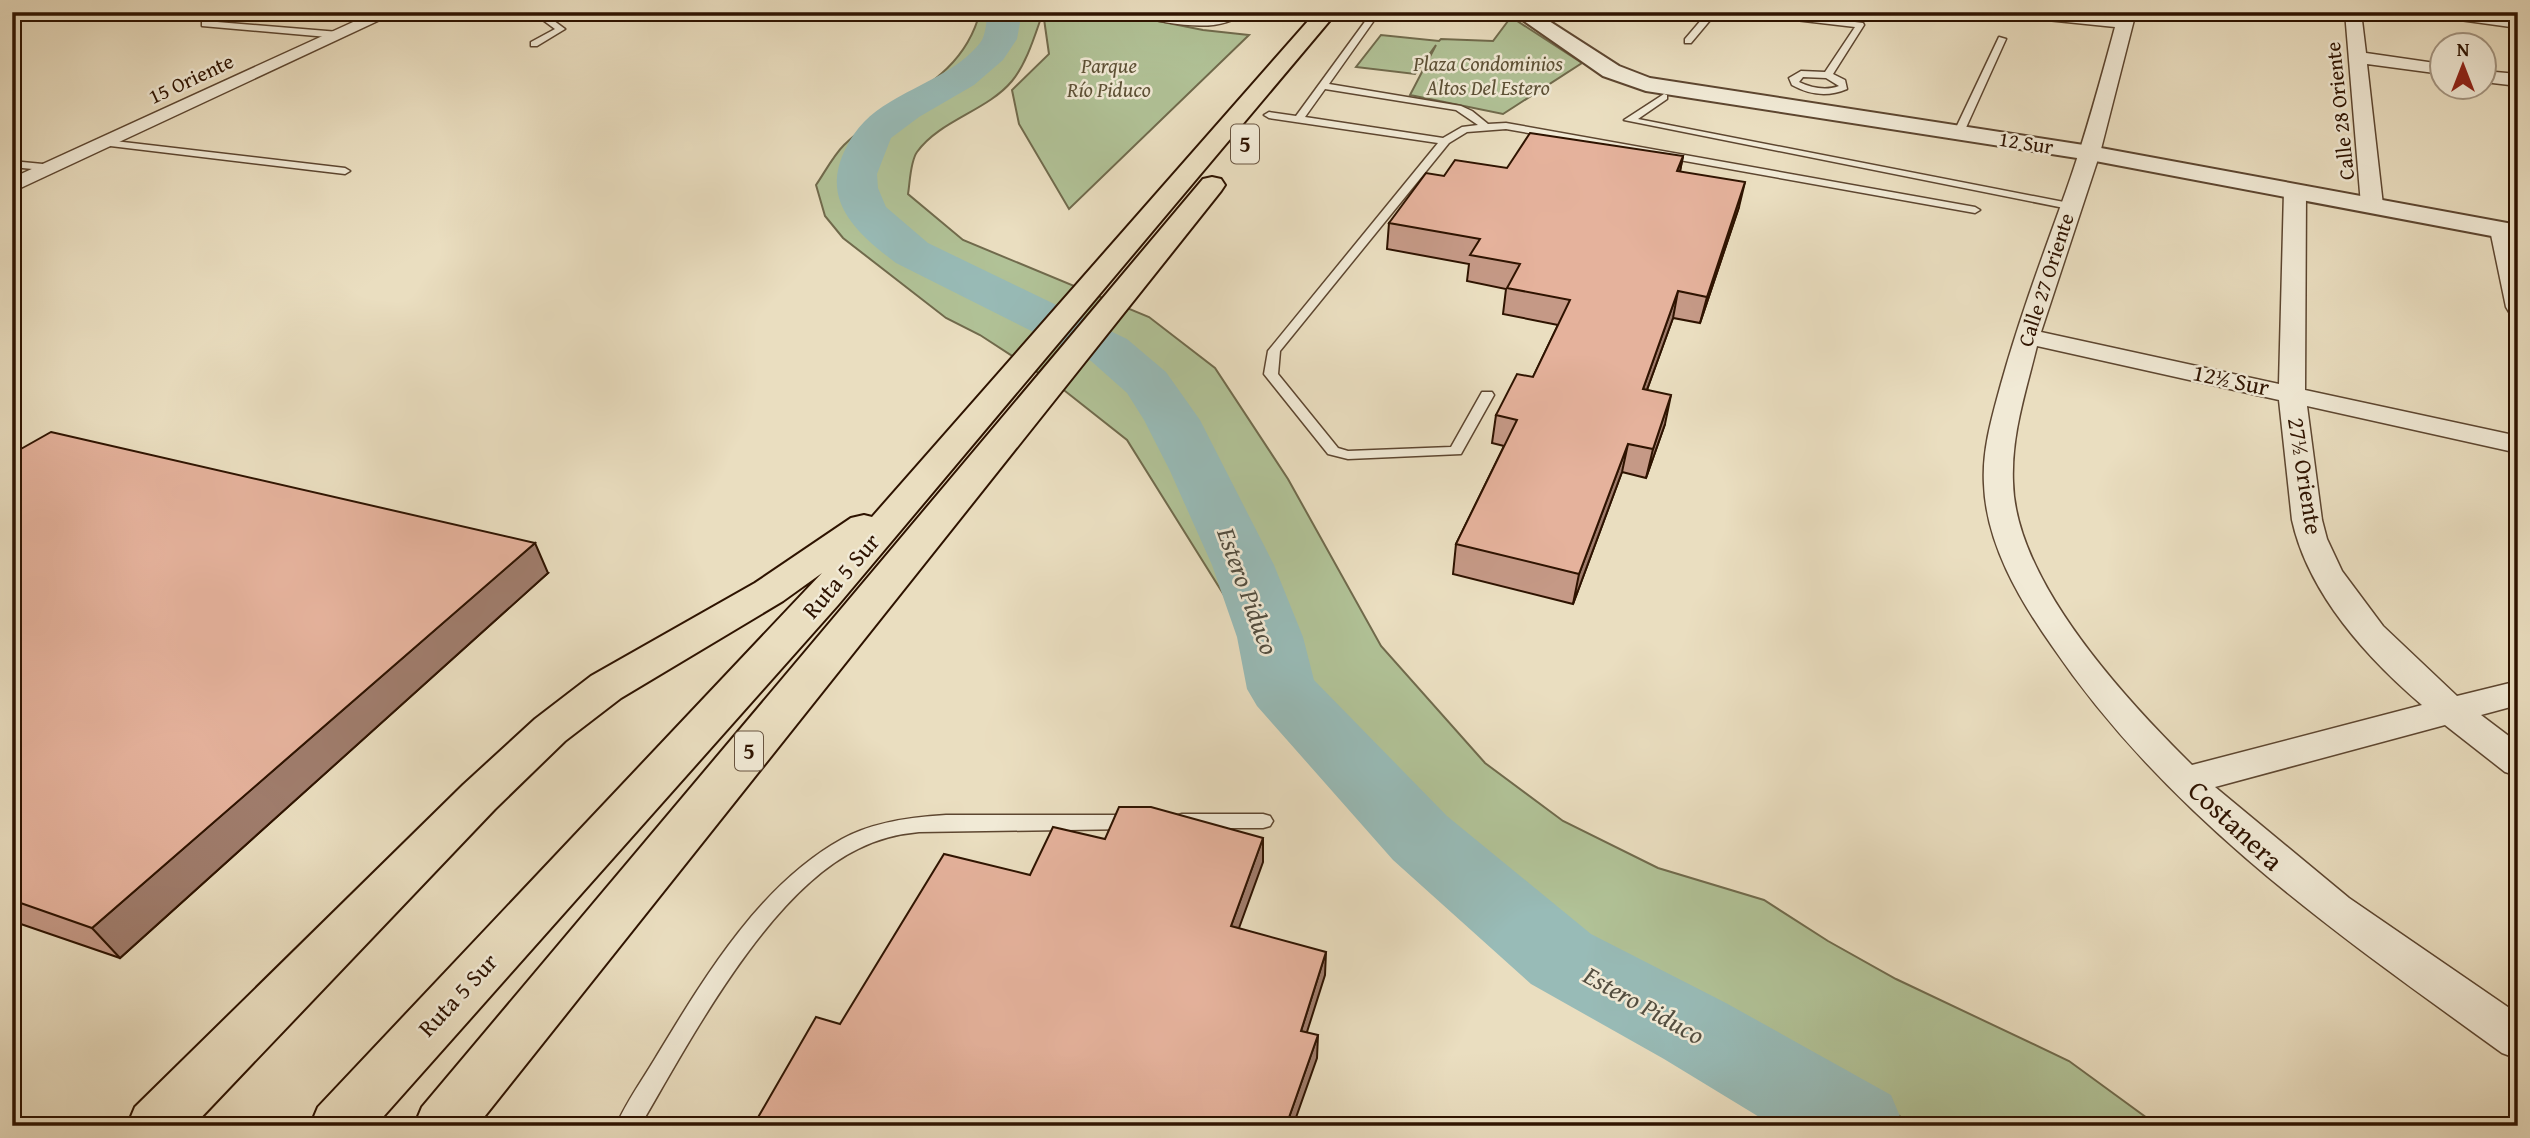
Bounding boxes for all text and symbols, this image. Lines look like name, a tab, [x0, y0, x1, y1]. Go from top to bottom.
north arrow	[2428, 32, 2498, 102]
text: N	[2457, 35, 2470, 63]
street label: Calle 28 Oriente	[2317, 40, 2362, 182]
street label: 15 Oriente	[143, 45, 239, 112]
park label: Plaza Condominios Altos Del Estero	[1412, 48, 1563, 103]
park label: Parque Río Piduco	[1066, 50, 1151, 105]
street label: 12 Sur	[1996, 123, 2056, 162]
road number: 5	[1231, 125, 1259, 164]
street label: Calle 27 Oriente	[2009, 209, 2082, 351]
street label: 12½ Sur	[2190, 354, 2273, 405]
street label: 27½ Oriente	[2279, 415, 2332, 537]
water label: Estero Piduco	[1207, 521, 1290, 660]
street label: Ruta 5 Sur	[794, 525, 888, 626]
road number: 5	[735, 732, 763, 771]
street label: Costanera	[2180, 770, 2294, 880]
street label: Ruta 5 Sur	[410, 945, 506, 1044]
water label: Estero Piduco	[1576, 955, 1712, 1054]

